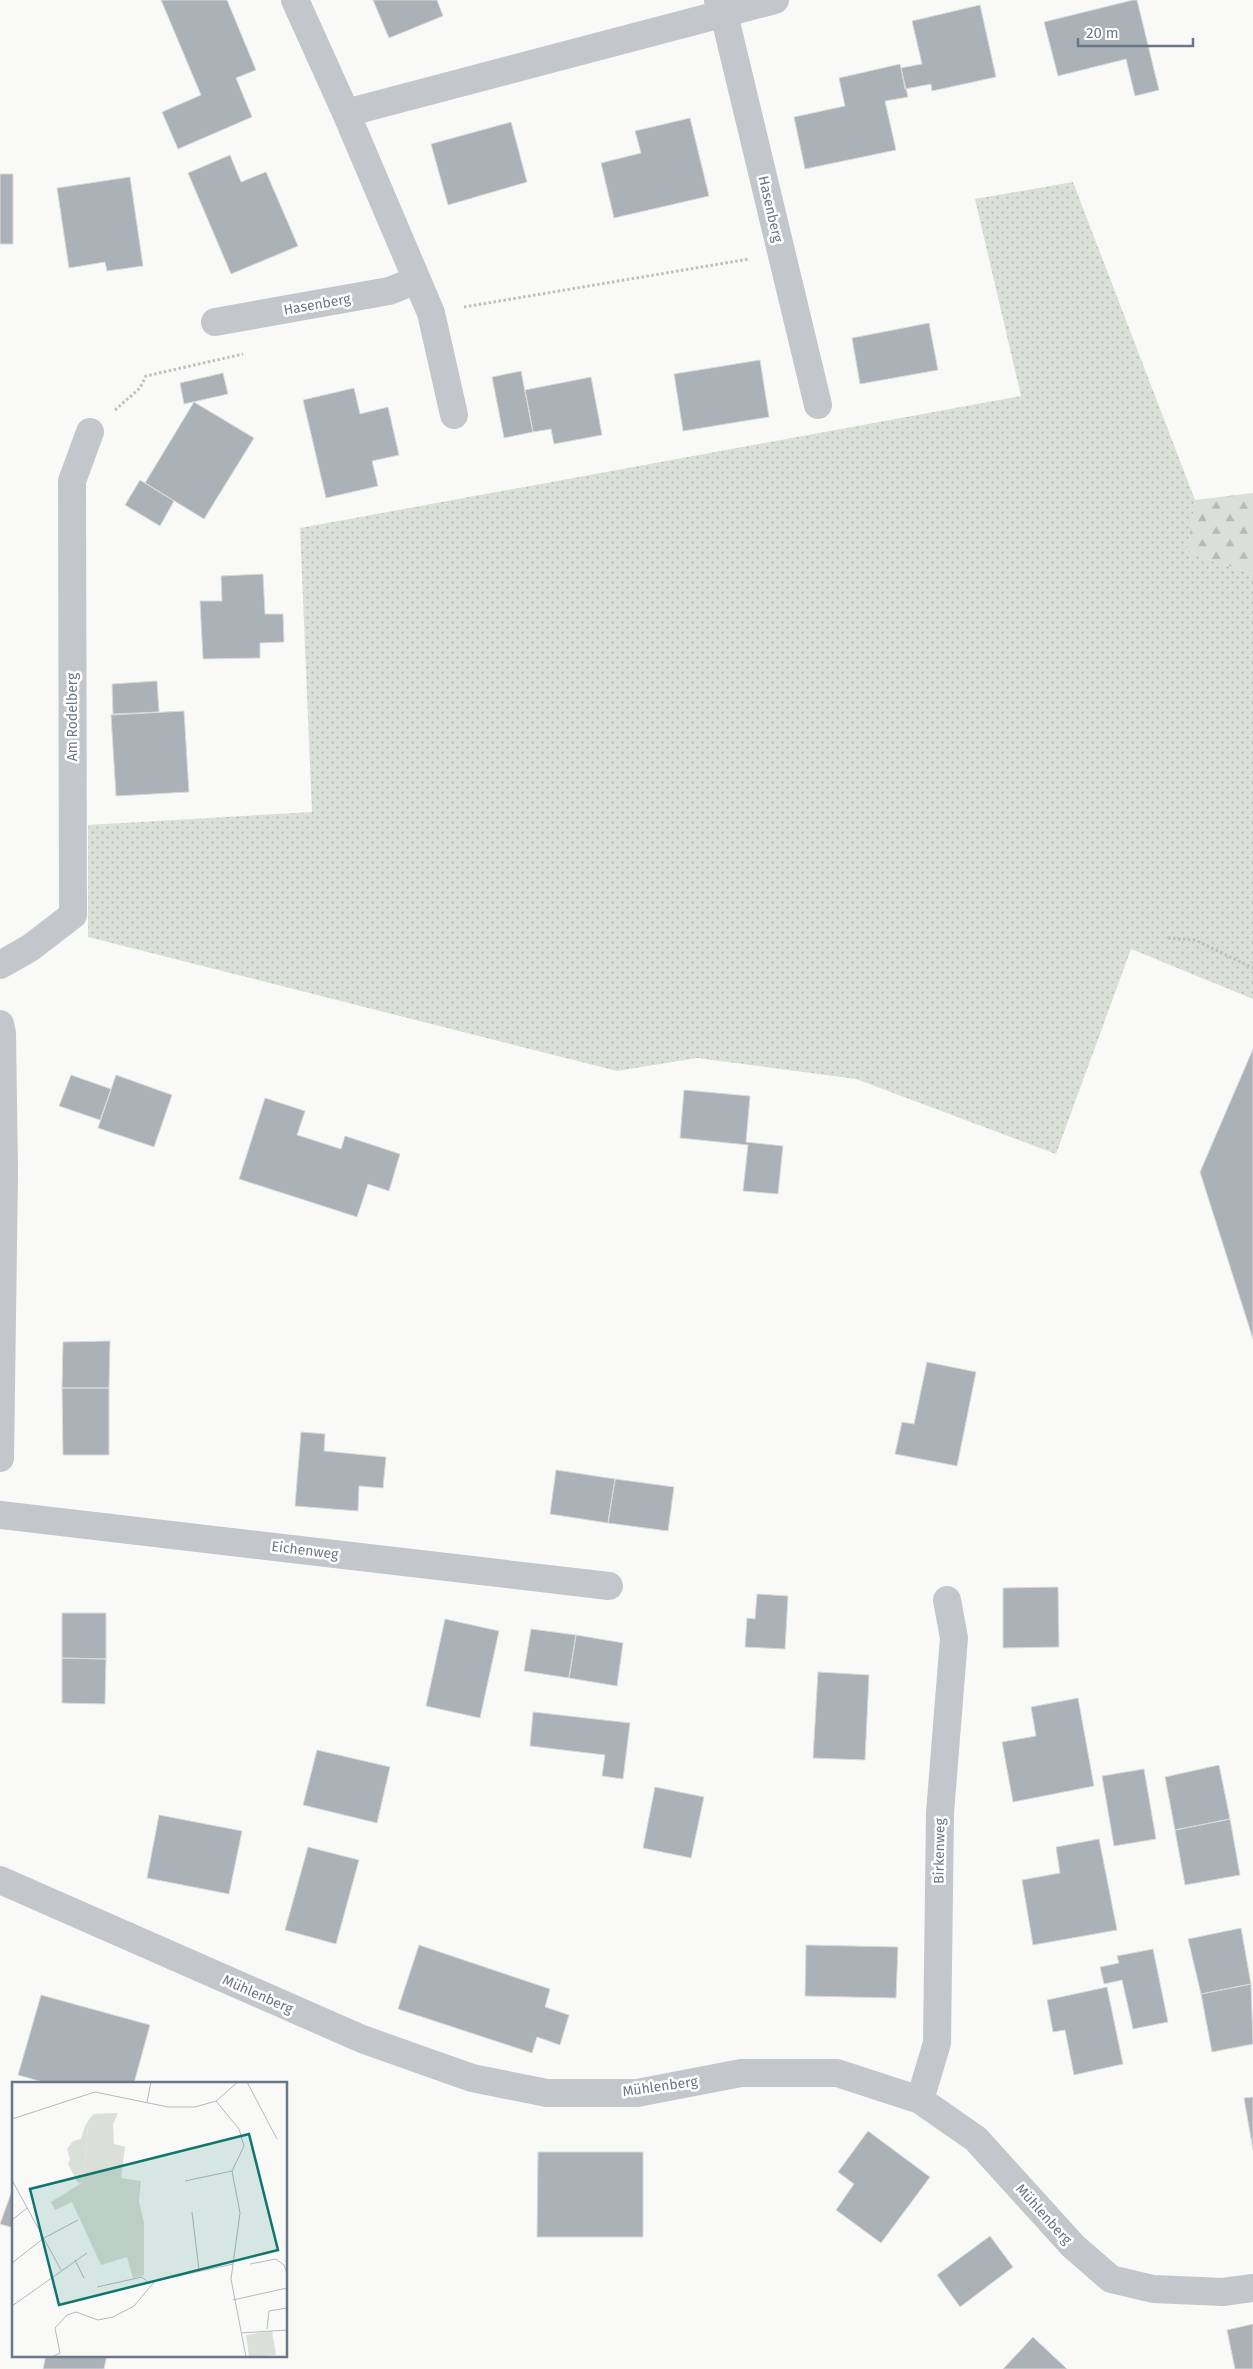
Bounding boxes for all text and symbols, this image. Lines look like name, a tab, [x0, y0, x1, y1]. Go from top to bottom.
scale bar	[1078, 15, 1193, 47]
text: 20 m	[1086, 24, 1119, 42]
street label: Hasenberg	[755, 174, 787, 245]
street label: Hasenberg	[282, 290, 353, 319]
street label: Am Rodelberg	[64, 672, 81, 761]
street label: Eichenweg	[271, 1538, 340, 1563]
street label: Birkenweg	[930, 1817, 949, 1884]
street label: Mühlenberg	[220, 1971, 296, 2018]
street label: Mühlenberg	[621, 2073, 699, 2100]
inset map	[12, 2082, 288, 2356]
street label: Mühlenberg	[1012, 2181, 1076, 2249]

